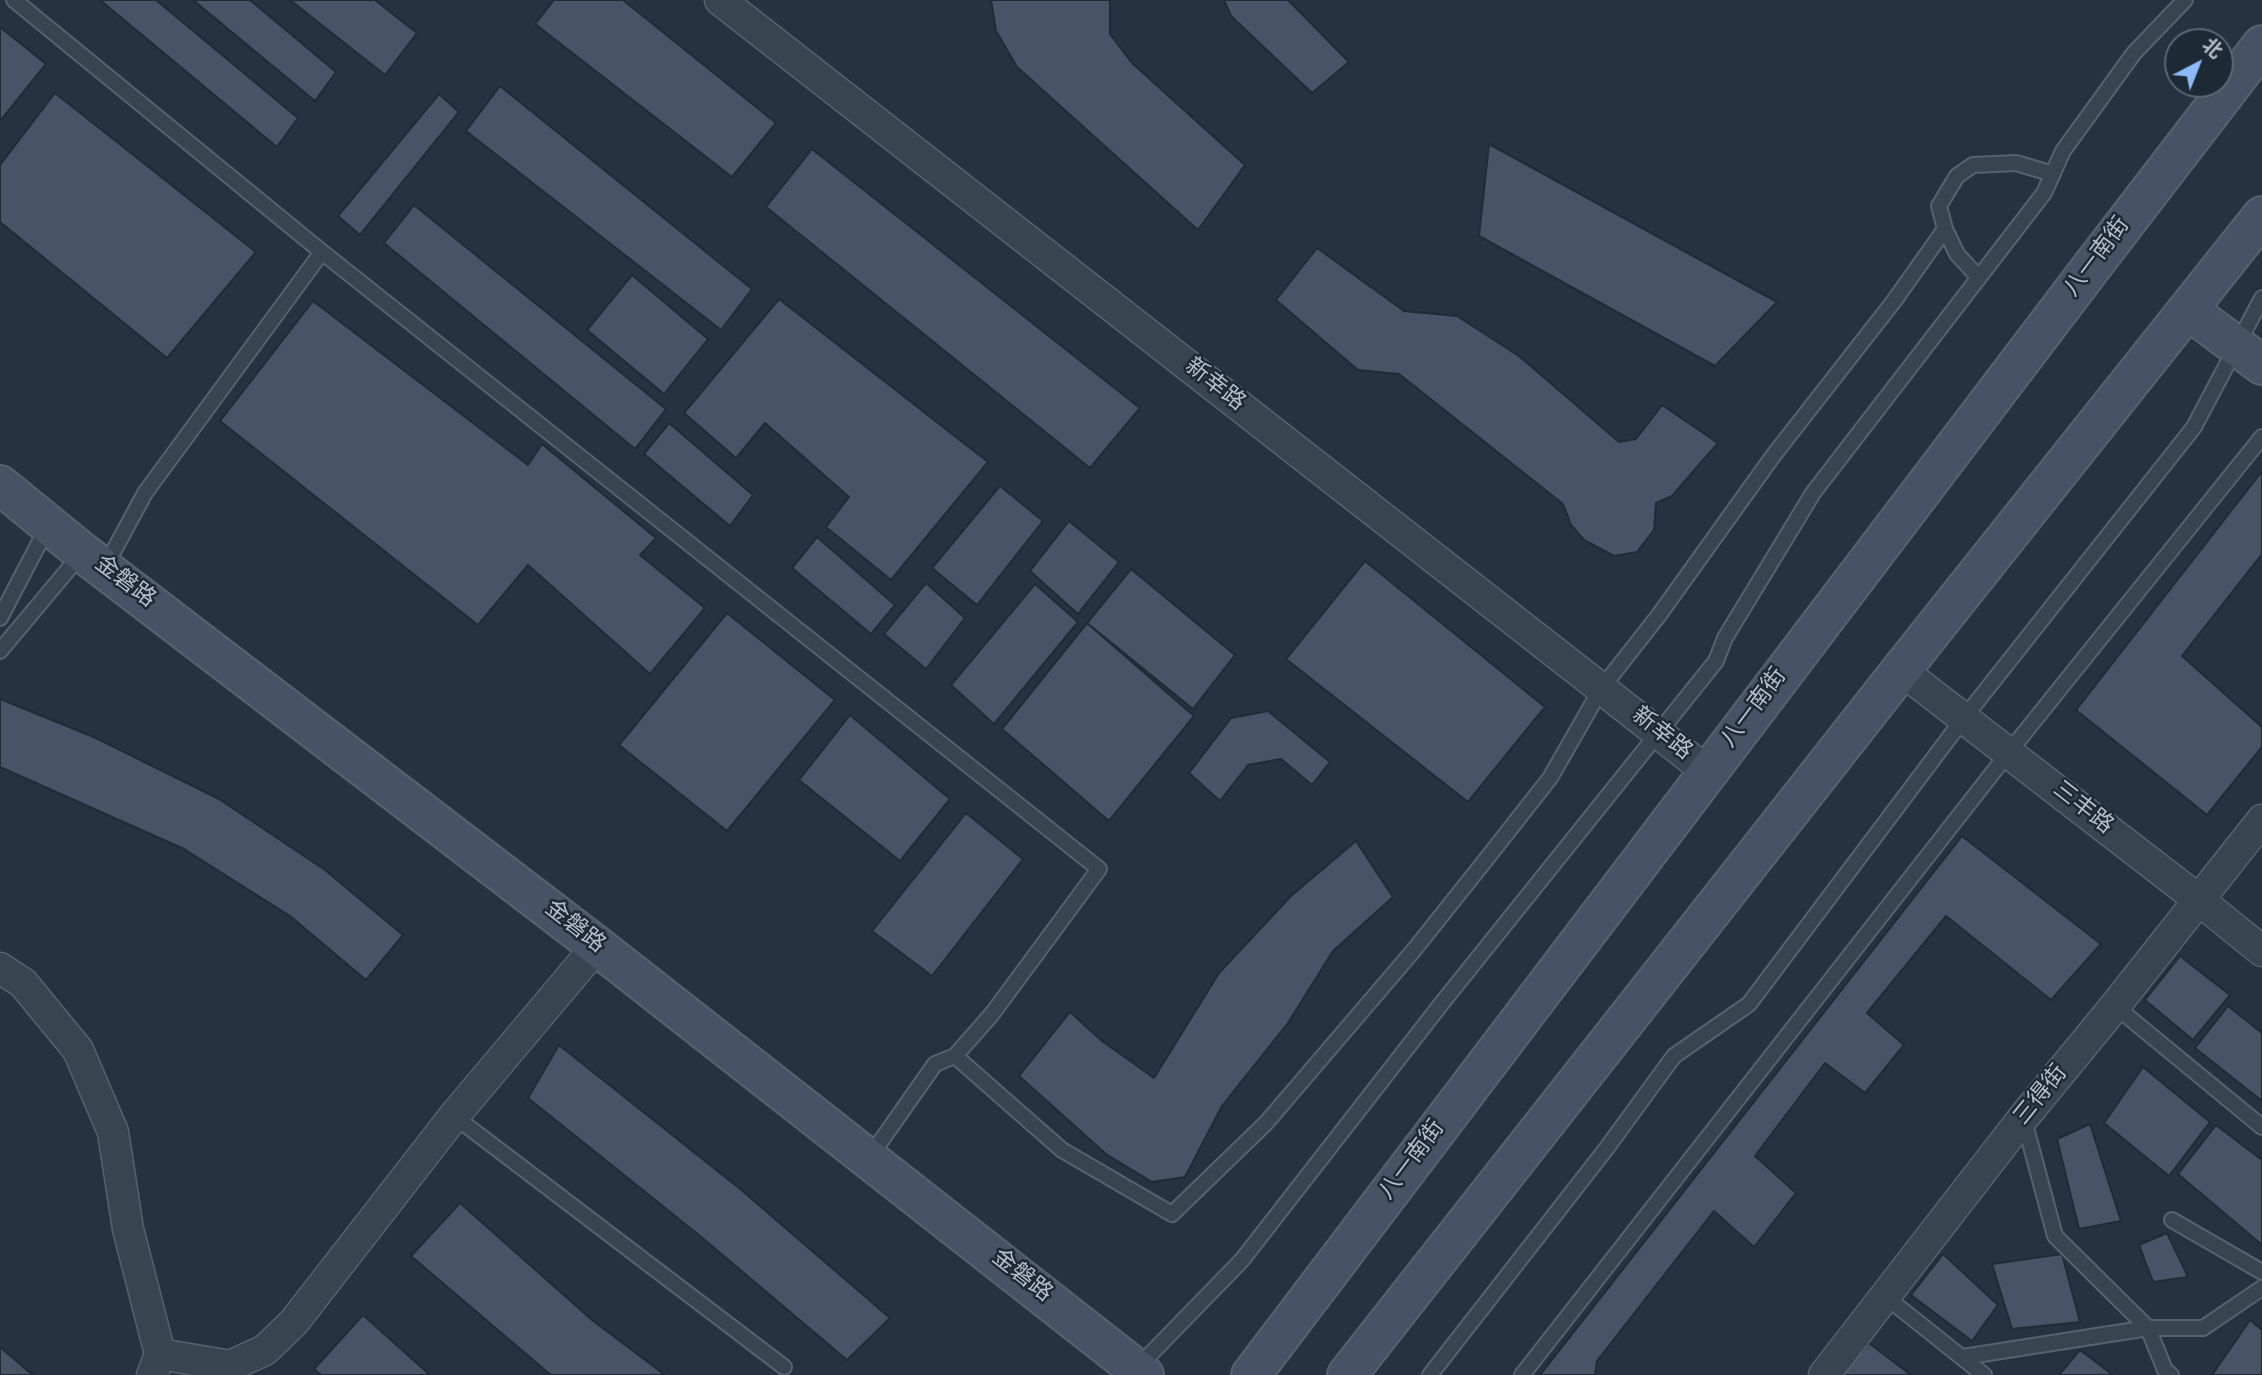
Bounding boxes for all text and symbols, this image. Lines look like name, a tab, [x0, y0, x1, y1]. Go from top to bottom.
north arrow	[2164, 28, 2234, 98]
text: 北	[2197, 34, 2227, 64]
street label: 八一南街	[2059, 213, 2137, 303]
street label: 新幸路	[1178, 354, 1250, 418]
street label: 金磐路	[88, 551, 160, 615]
street label: 八一南街	[1716, 664, 1794, 754]
street label: 新幸路	[1625, 703, 1697, 767]
street label: 三丰路	[2046, 777, 2118, 841]
street label: 金磐路	[538, 896, 610, 960]
street label: 三得街	[2010, 1061, 2074, 1131]
street label: 八一南街	[1374, 1116, 1452, 1206]
street label: 金磐路	[985, 1245, 1057, 1309]

